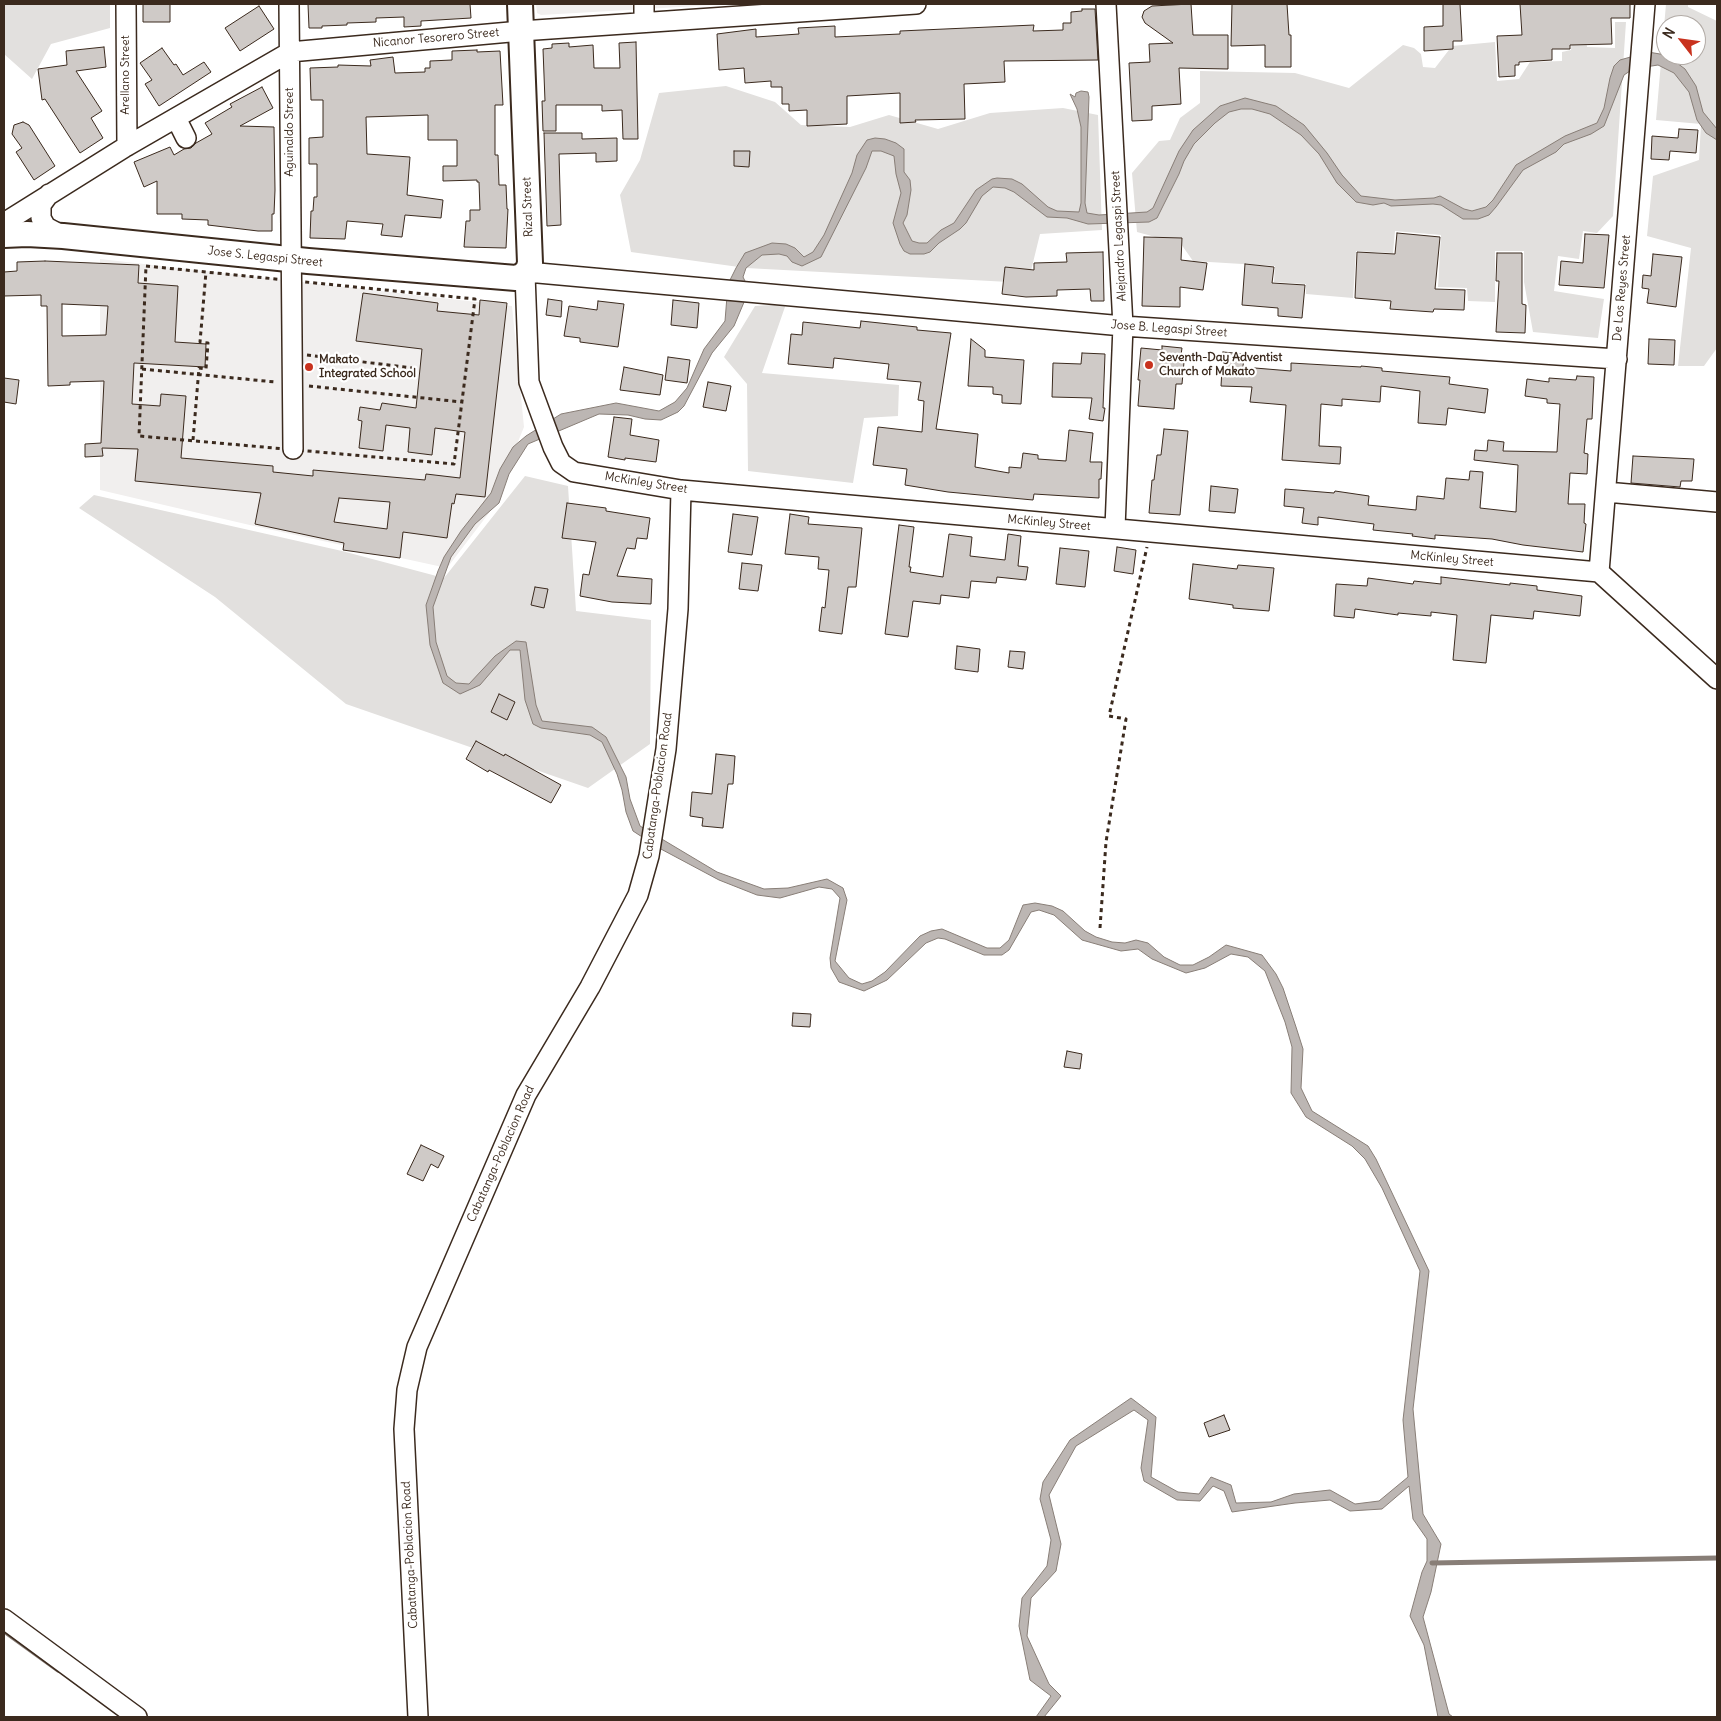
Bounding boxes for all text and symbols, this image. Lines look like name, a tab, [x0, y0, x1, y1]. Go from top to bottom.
north arrow	[1656, 15, 1706, 65]
text: N	[1659, 24, 1679, 42]
street label: Nicanor Tesorero Street	[372, 25, 500, 51]
street label: Arellano Street	[119, 35, 133, 115]
street label: Aguinaldo Street	[283, 87, 297, 177]
street label: Alejandro Legaspi Street	[1108, 170, 1130, 302]
street label: Rizal Street	[520, 177, 536, 237]
street label: De Los Reyes Street	[1610, 234, 1634, 342]
street label: Jose S. Legaspi Street	[207, 244, 323, 270]
street label: Jose B. Legaspi Street	[1110, 318, 1228, 340]
place label: Seventh-Day Adventist Church of Makato	[1159, 351, 1282, 379]
place label: Makato Integrated School	[319, 353, 416, 381]
marker: Seventh-Day Adventist Church of Makato	[1143, 359, 1155, 371]
marker: Makato Integrated School	[303, 361, 315, 373]
street label: McKinley Street	[604, 469, 688, 497]
street label: McKinley Street	[1007, 512, 1091, 534]
street label: McKinley Street	[1410, 548, 1494, 570]
street label: Cabatanga-Poblacion Road	[641, 712, 675, 860]
street label: Cabatanga-Poblacion Road	[464, 1084, 538, 1224]
street label: Cabatanga-Poblacion Road	[399, 1481, 421, 1629]

